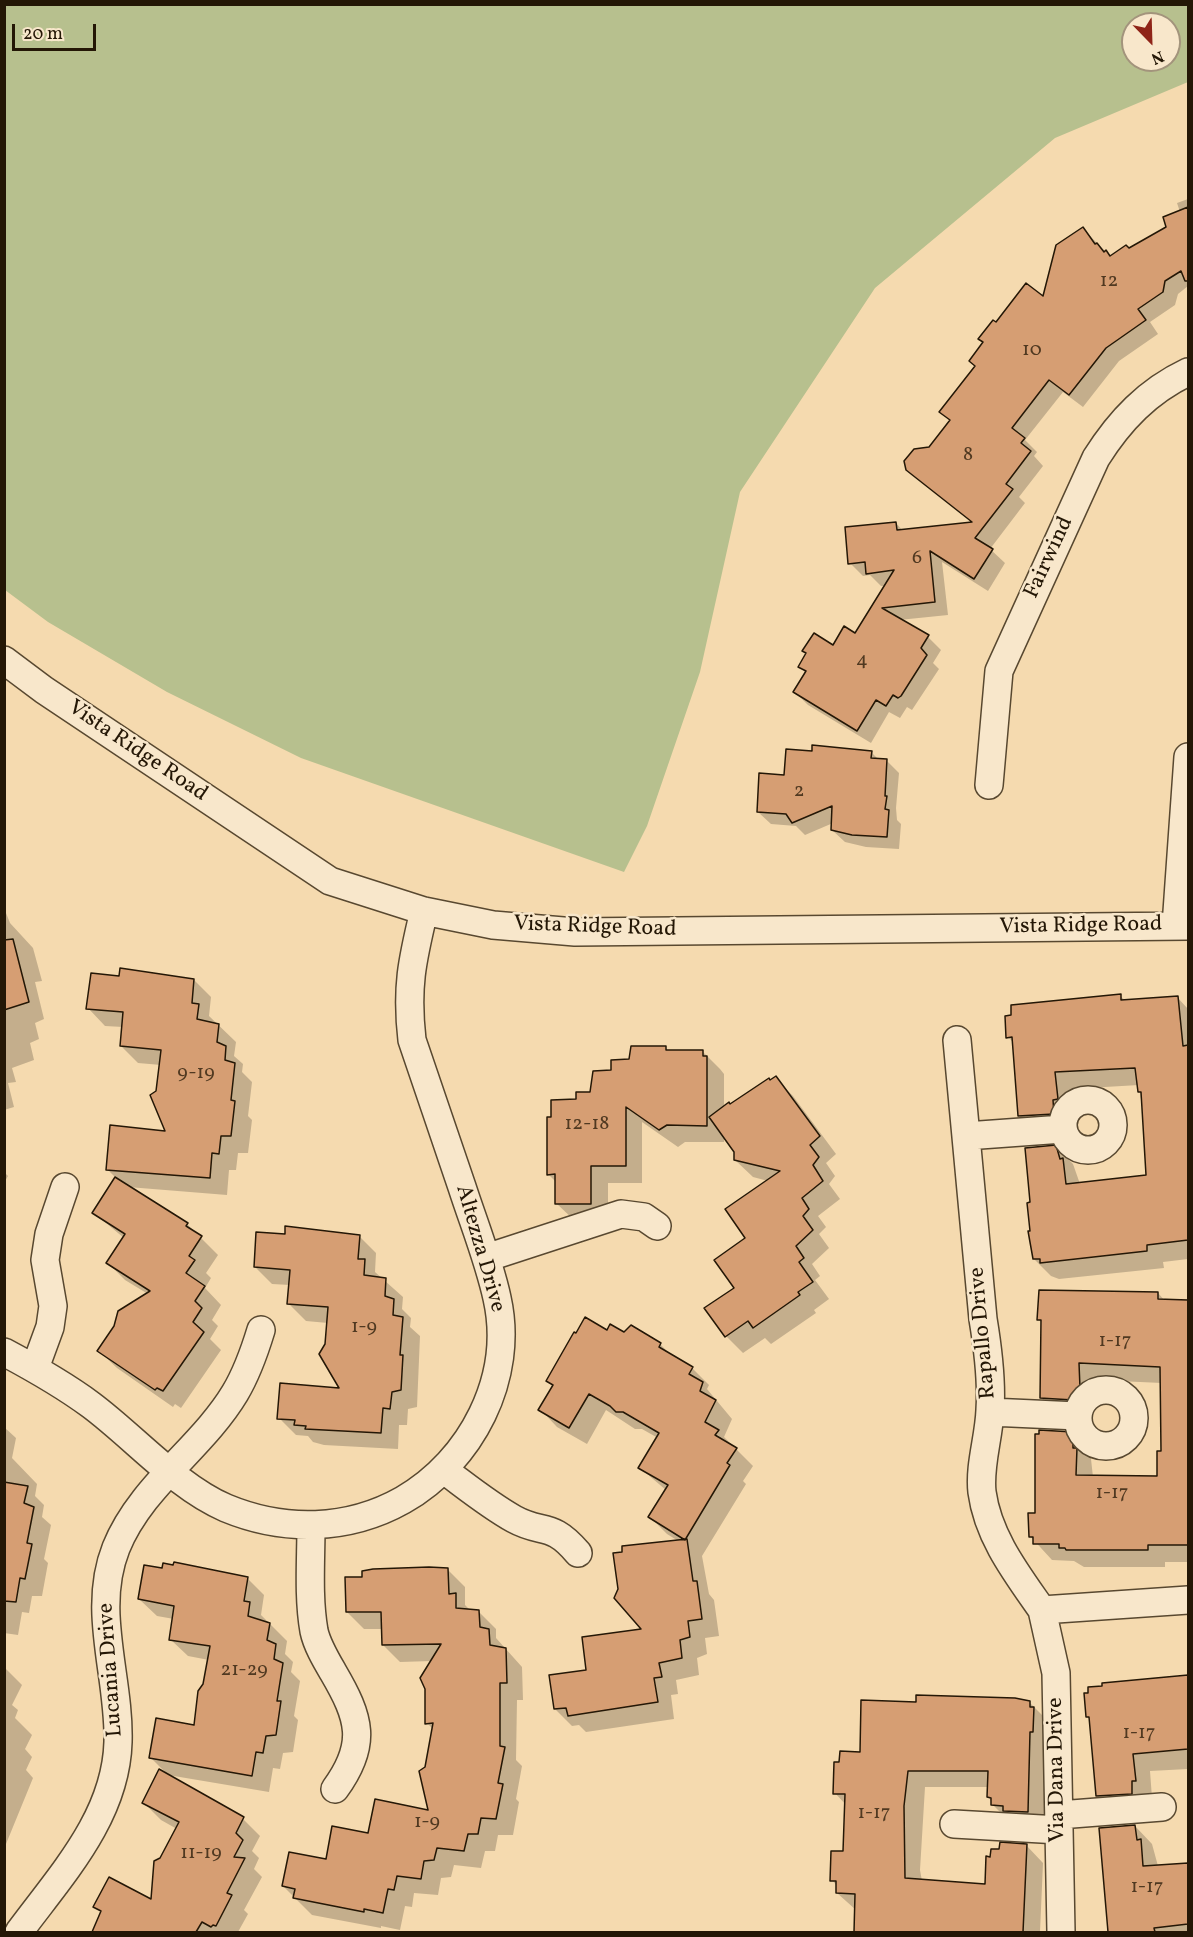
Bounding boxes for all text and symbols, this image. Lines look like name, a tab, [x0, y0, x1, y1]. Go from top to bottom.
scale bar	[15, 12, 99, 50]
north arrow	[1121, 12, 1181, 72]
text: 20 m	[23, 22, 63, 47]
text: N	[1148, 44, 1167, 69]
house number: 12	[1100, 270, 1118, 294]
house number: 10	[1022, 339, 1042, 363]
house number: 8	[963, 444, 973, 468]
street label: Fairwind	[1020, 513, 1080, 603]
house number: 6	[912, 547, 922, 571]
house number: 4	[856, 649, 868, 673]
street label: Vista Ridge Road	[62, 696, 212, 808]
house number: 2	[794, 780, 804, 804]
street label: Vista Ridge Road	[513, 912, 677, 944]
street label: Vista Ridge Road	[999, 912, 1163, 942]
house number: 9-19	[177, 1062, 215, 1086]
house number: 12-18	[565, 1113, 609, 1137]
street label: Altezza Drive	[448, 1182, 510, 1316]
street label: Rapallo Drive	[965, 1266, 1003, 1400]
house number: 1-9	[351, 1316, 377, 1340]
house number: 1-17	[1099, 1330, 1131, 1354]
house number: 1-17	[1096, 1482, 1128, 1506]
street label: Lucania Drive	[94, 1602, 130, 1738]
house number: 21-29	[220, 1659, 268, 1683]
street label: Via Dana Drive	[1044, 1697, 1072, 1843]
house number: 1-17	[1123, 1722, 1155, 1746]
house number: 1-17	[858, 1802, 890, 1826]
house number: 1-9	[414, 1811, 440, 1835]
house number: 11-19	[180, 1842, 222, 1866]
house number: 1-17	[1131, 1876, 1163, 1900]

